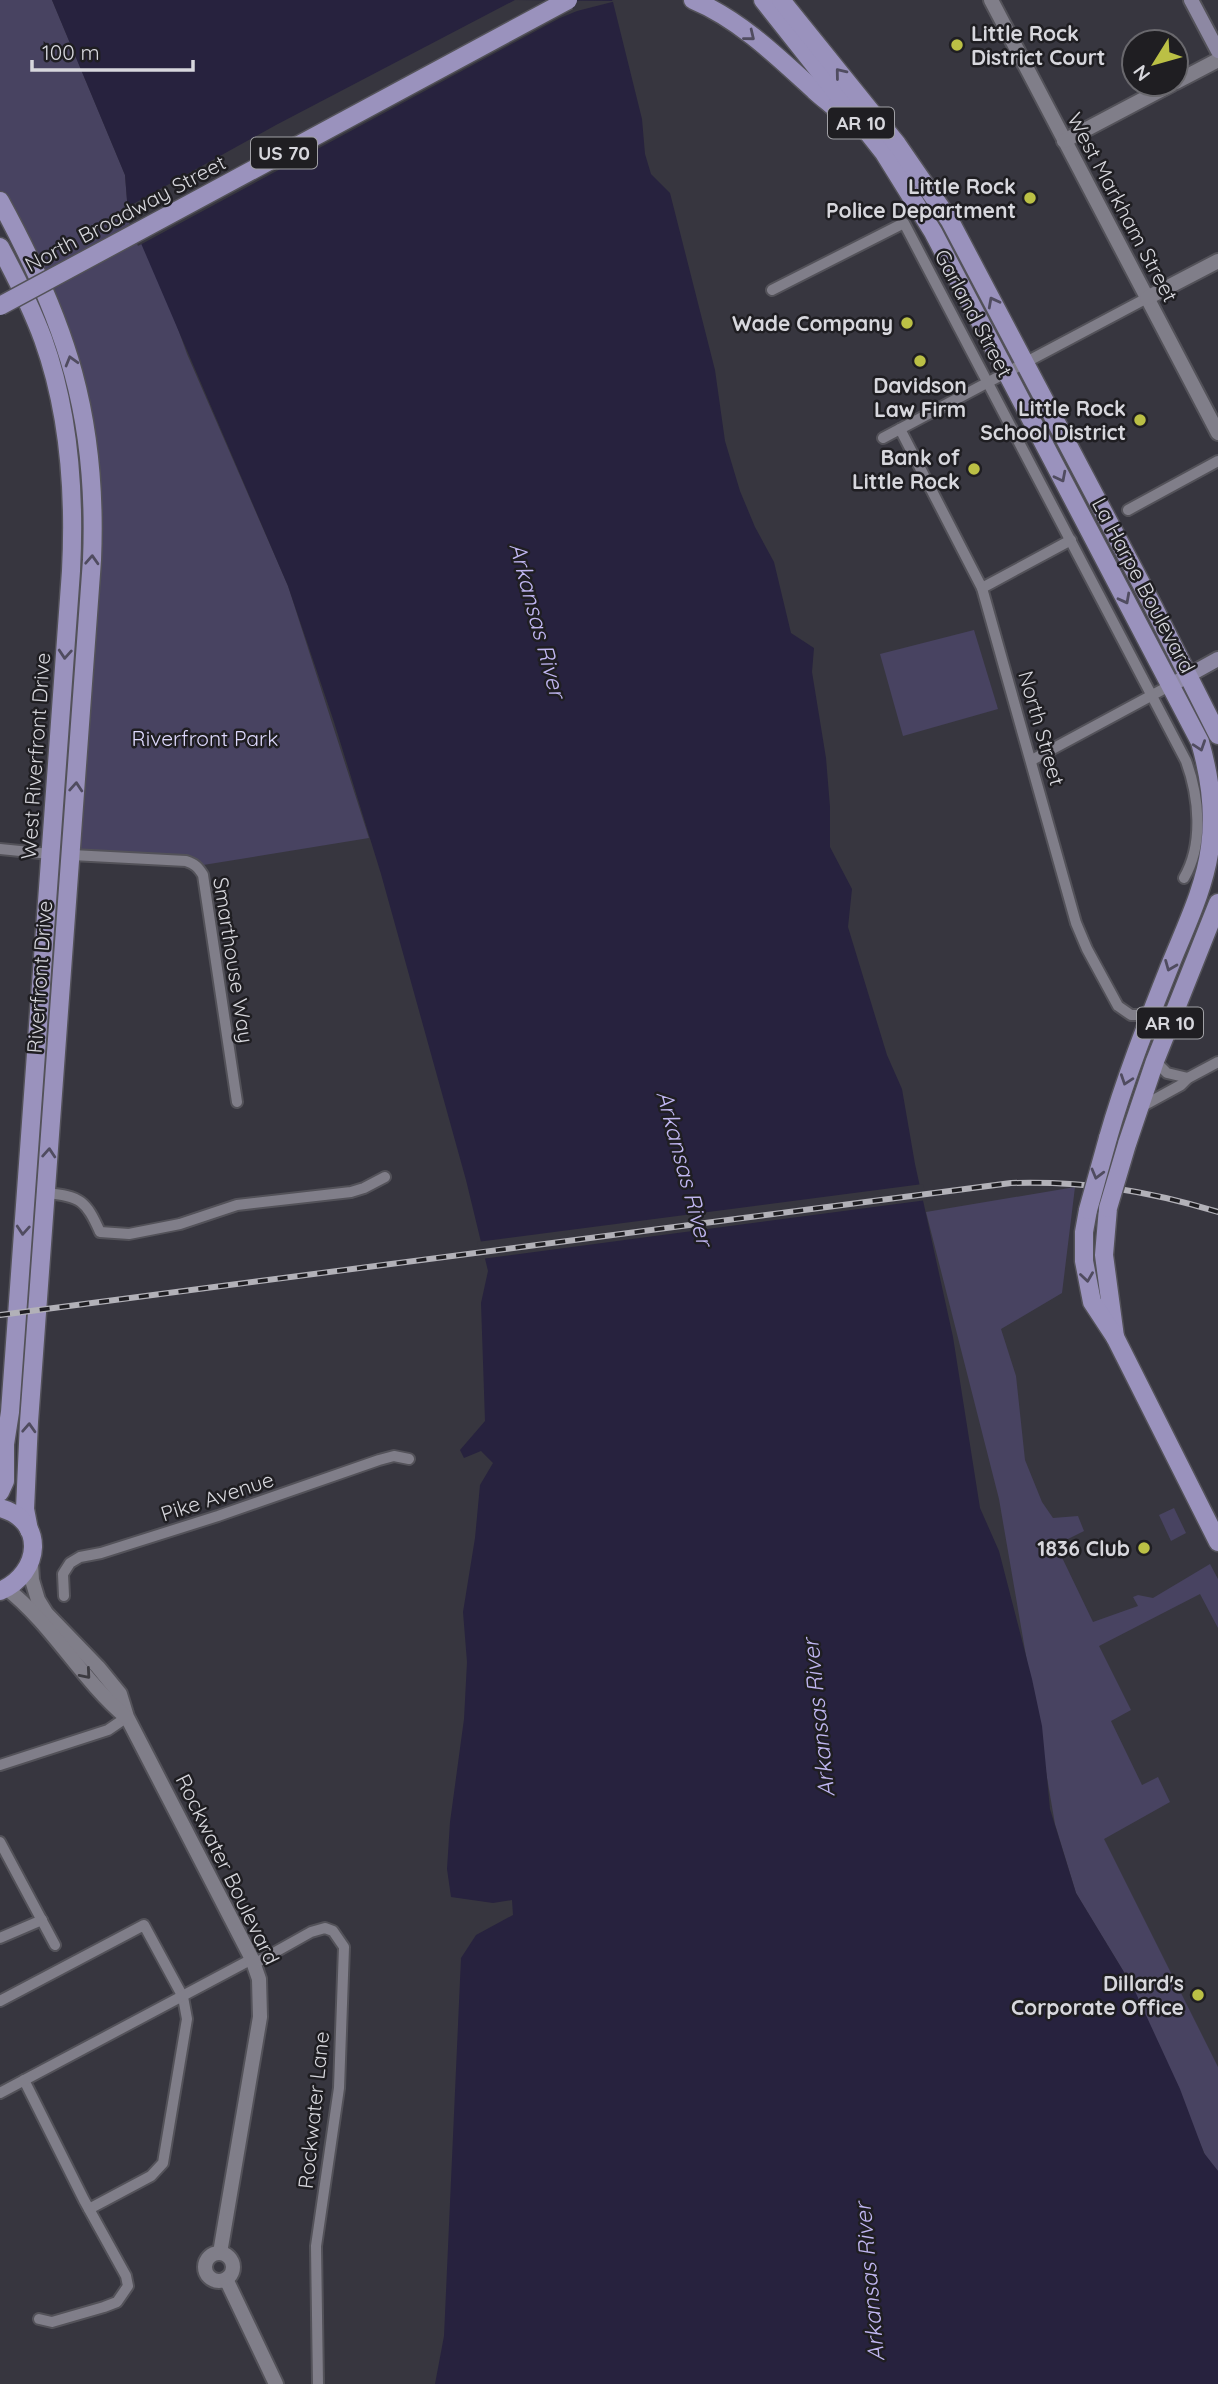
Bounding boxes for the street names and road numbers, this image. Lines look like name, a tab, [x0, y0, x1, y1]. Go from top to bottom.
road number: AR 10	[828, 108, 894, 139]
street label: West Markham Street	[1062, 108, 1184, 306]
road number: US 70	[251, 138, 317, 168]
street label: North Broadway Street	[20, 149, 230, 277]
street label: Garland Street	[929, 245, 1019, 381]
street label: La Harpe Boulevard	[1087, 493, 1201, 677]
street label: West Riverfront Drive	[15, 652, 55, 860]
street label: North Street	[1013, 668, 1071, 788]
street label: Smarthouse Way	[208, 875, 260, 1045]
street label: Riverfront Drive	[21, 900, 57, 1054]
road number: AR 10	[1137, 1007, 1203, 1038]
street label: Pike Avenue	[157, 1466, 277, 1526]
street label: Rockwater Boulevard	[171, 1769, 285, 1969]
street label: Rockwater Lane	[292, 2030, 334, 2190]

